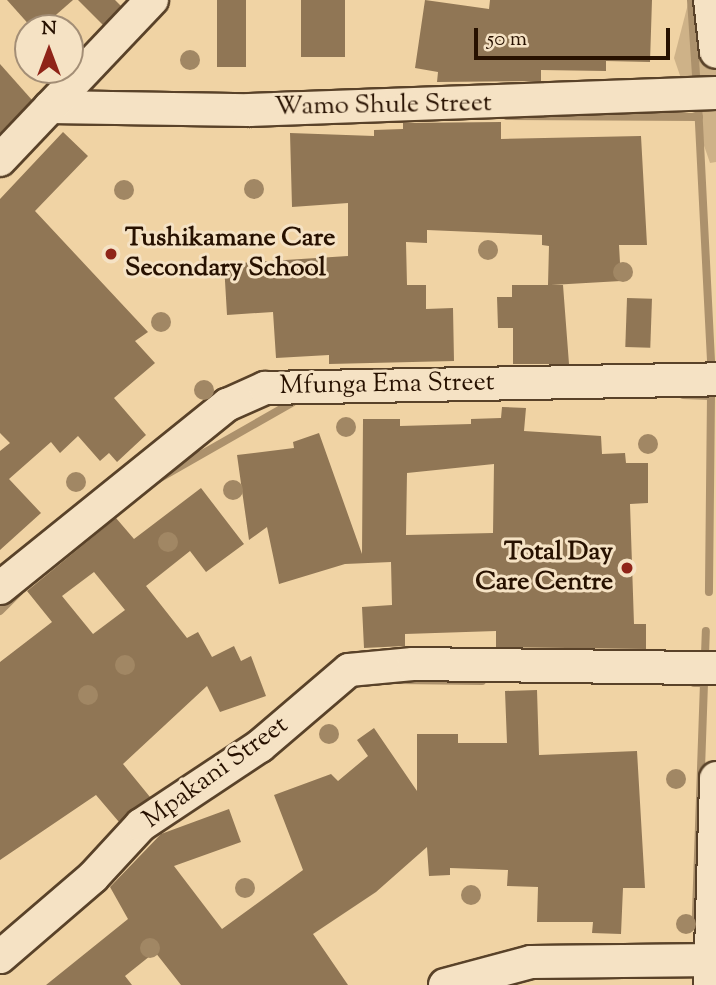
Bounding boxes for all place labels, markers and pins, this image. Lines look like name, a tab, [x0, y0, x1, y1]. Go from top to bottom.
place label: Tushikamane Care Secondary School	[125, 223, 335, 284]
marker: Tushikamane Care Secondary School	[103, 246, 119, 262]
place label: Total Day Care Centre	[475, 537, 613, 598]
marker: Total Day Care Centre	[619, 560, 635, 576]

